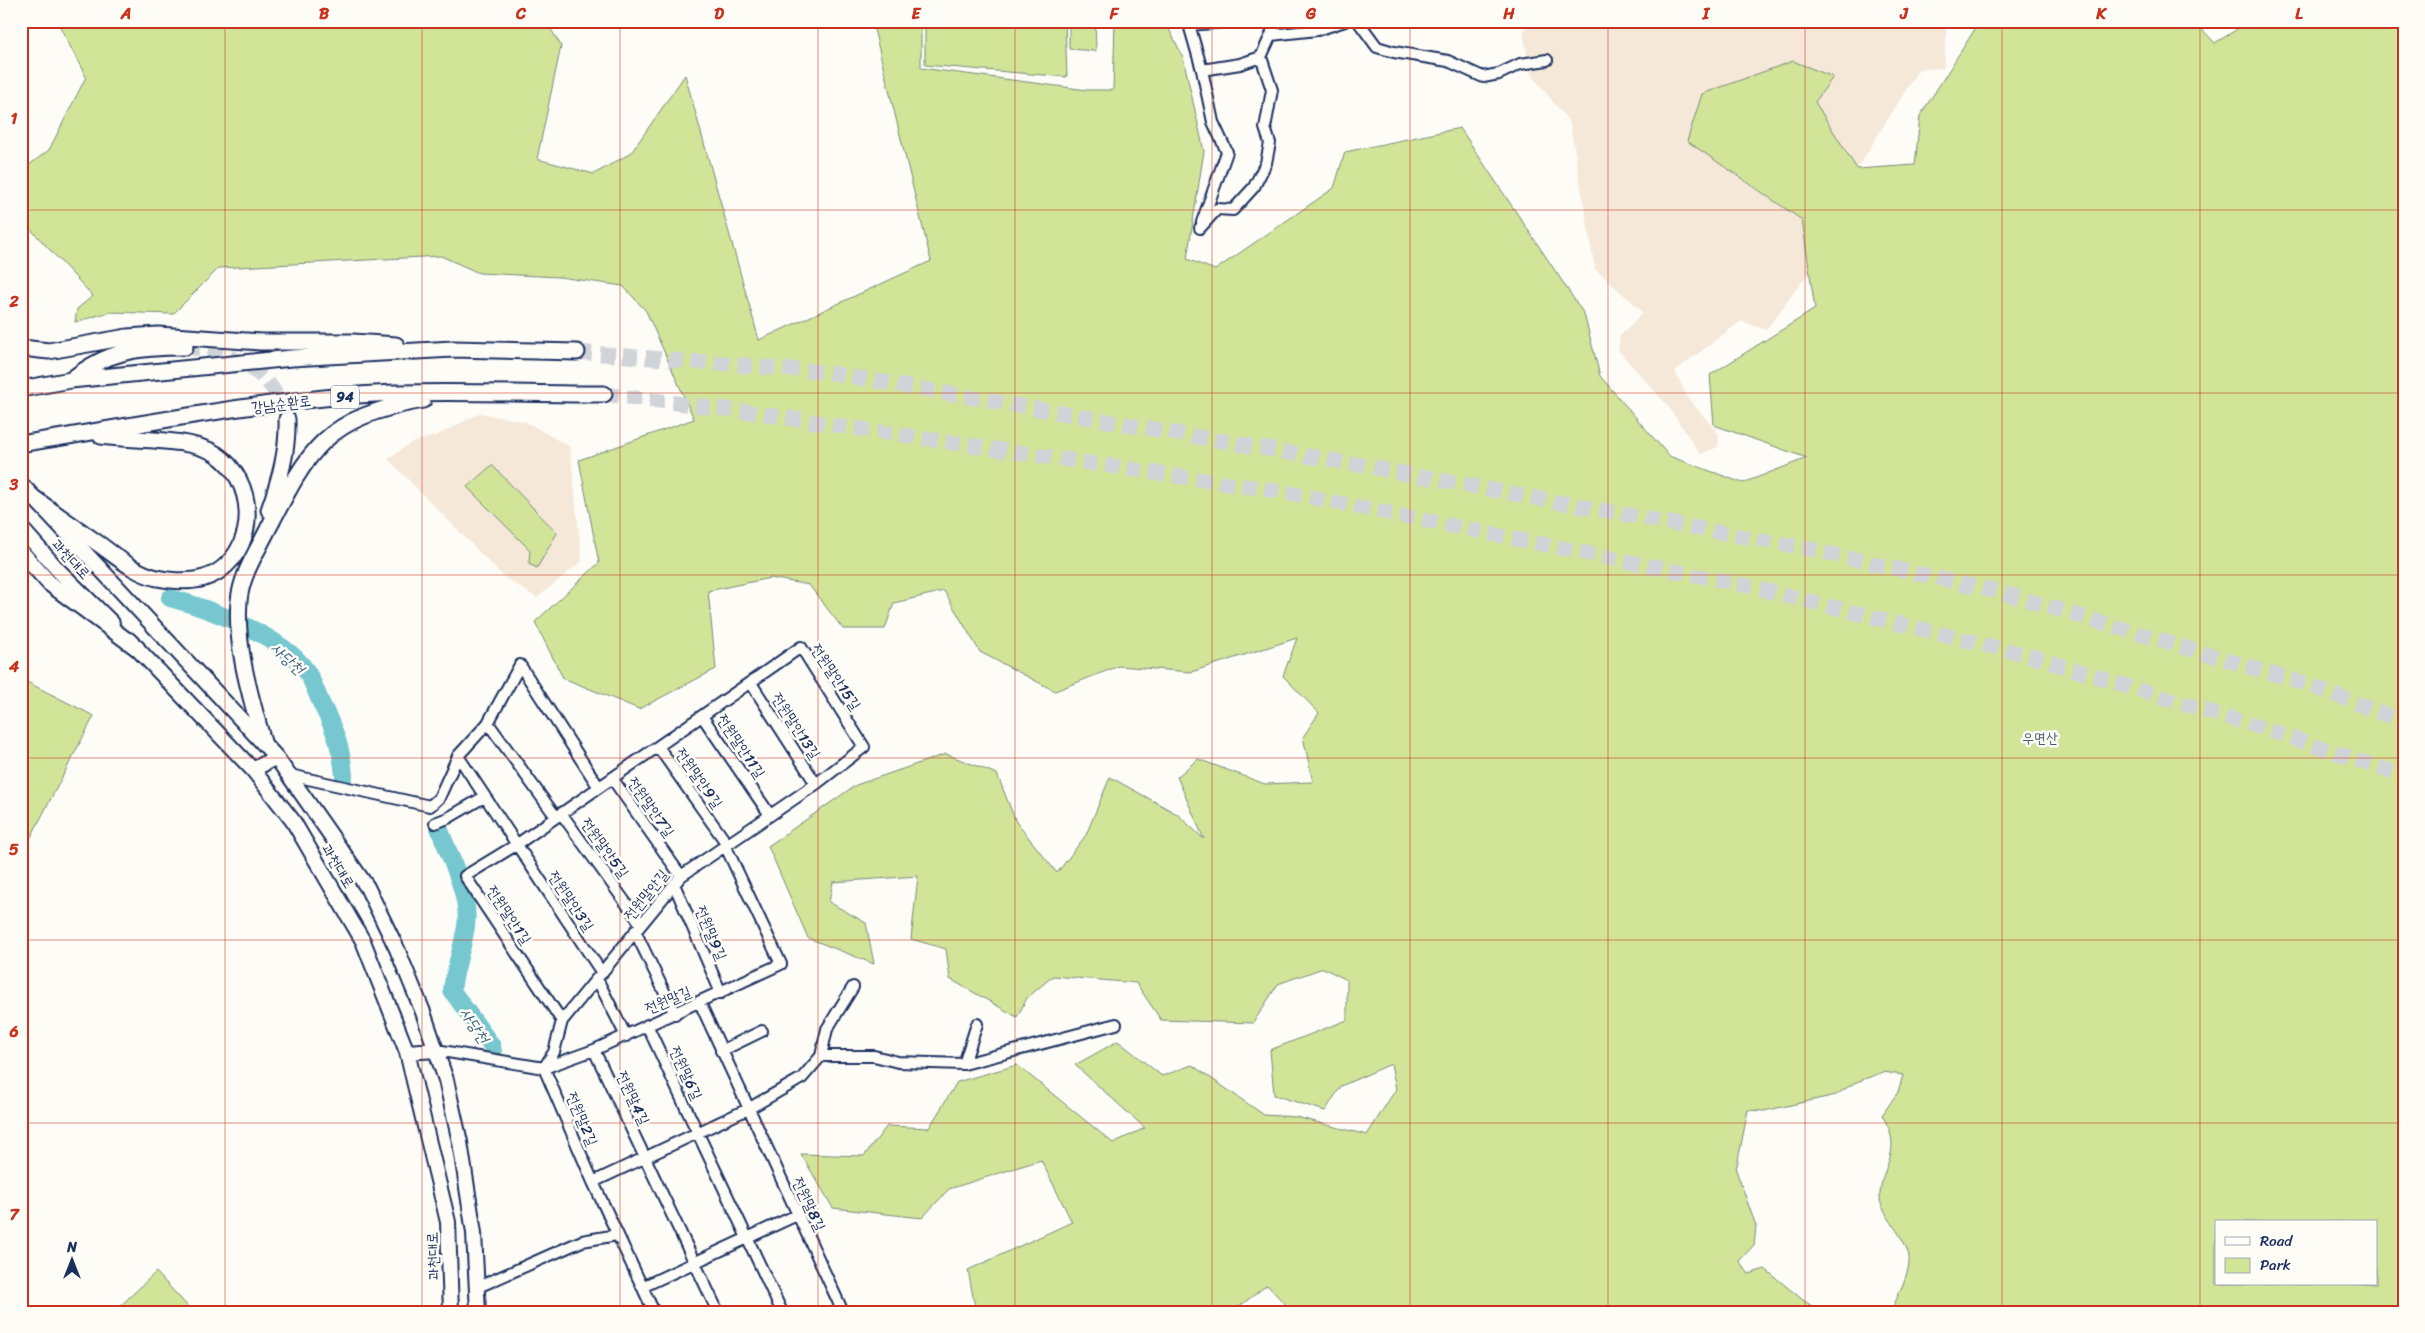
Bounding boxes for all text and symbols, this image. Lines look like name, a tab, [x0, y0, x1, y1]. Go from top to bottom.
text: A	[120, 0, 131, 28]
text: B	[319, 0, 330, 28]
text: C	[515, 0, 527, 28]
text: D	[714, 0, 724, 28]
text: E	[912, 0, 922, 28]
text: F	[1109, 0, 1120, 28]
text: G	[1305, 0, 1317, 28]
text: H	[1502, 0, 1515, 28]
text: I	[1702, 0, 1711, 28]
text: J	[1899, 0, 1909, 28]
text: K	[2095, 0, 2107, 28]
text: L	[2295, 0, 2303, 28]
text: 1	[11, 104, 18, 133]
text: 2	[8, 287, 19, 316]
road number: 94	[331, 386, 359, 408]
street label: 강남순환로	[249, 387, 313, 421]
text: 3	[9, 470, 19, 499]
street label: 과천대로	[45, 532, 97, 586]
water label: 사당천	[264, 635, 313, 683]
street label: 전원말안15길	[804, 638, 868, 716]
text: 4	[8, 652, 19, 681]
street label: 전원말안13길	[765, 687, 827, 765]
street label: 전원말안11길	[710, 708, 772, 784]
park label: 우면산	[2022, 725, 2058, 751]
street label: 전원말안9길	[668, 742, 730, 814]
street label: 전원말안7길	[621, 771, 681, 843]
street label: 전원말안5길	[574, 812, 636, 884]
text: 5	[9, 835, 19, 864]
street label: 과천대로	[314, 839, 362, 893]
street label: 전원말안길	[617, 863, 675, 927]
street label: 전원말안3길	[541, 865, 601, 937]
street label: 전원말안1길	[480, 880, 538, 950]
street label: 전원말9길	[688, 901, 734, 965]
street label: 전원말길	[641, 979, 695, 1021]
water label: 사당천	[452, 1001, 499, 1051]
text: 6	[8, 1017, 19, 1046]
street label: 전원말6길	[662, 1042, 710, 1104]
street label: 전원말4길	[609, 1066, 657, 1130]
street label: 전원말2길	[559, 1088, 605, 1150]
street label: 전원말8길	[785, 1173, 833, 1235]
text: 7	[9, 1200, 20, 1229]
legend	[2215, 1220, 2378, 1286]
text: Road	[2260, 1228, 2293, 1254]
street label: 과천대로	[419, 1231, 447, 1281]
text: N	[66, 1235, 77, 1260]
north arrow	[48, 1236, 98, 1286]
text: Park	[2260, 1252, 2291, 1278]

